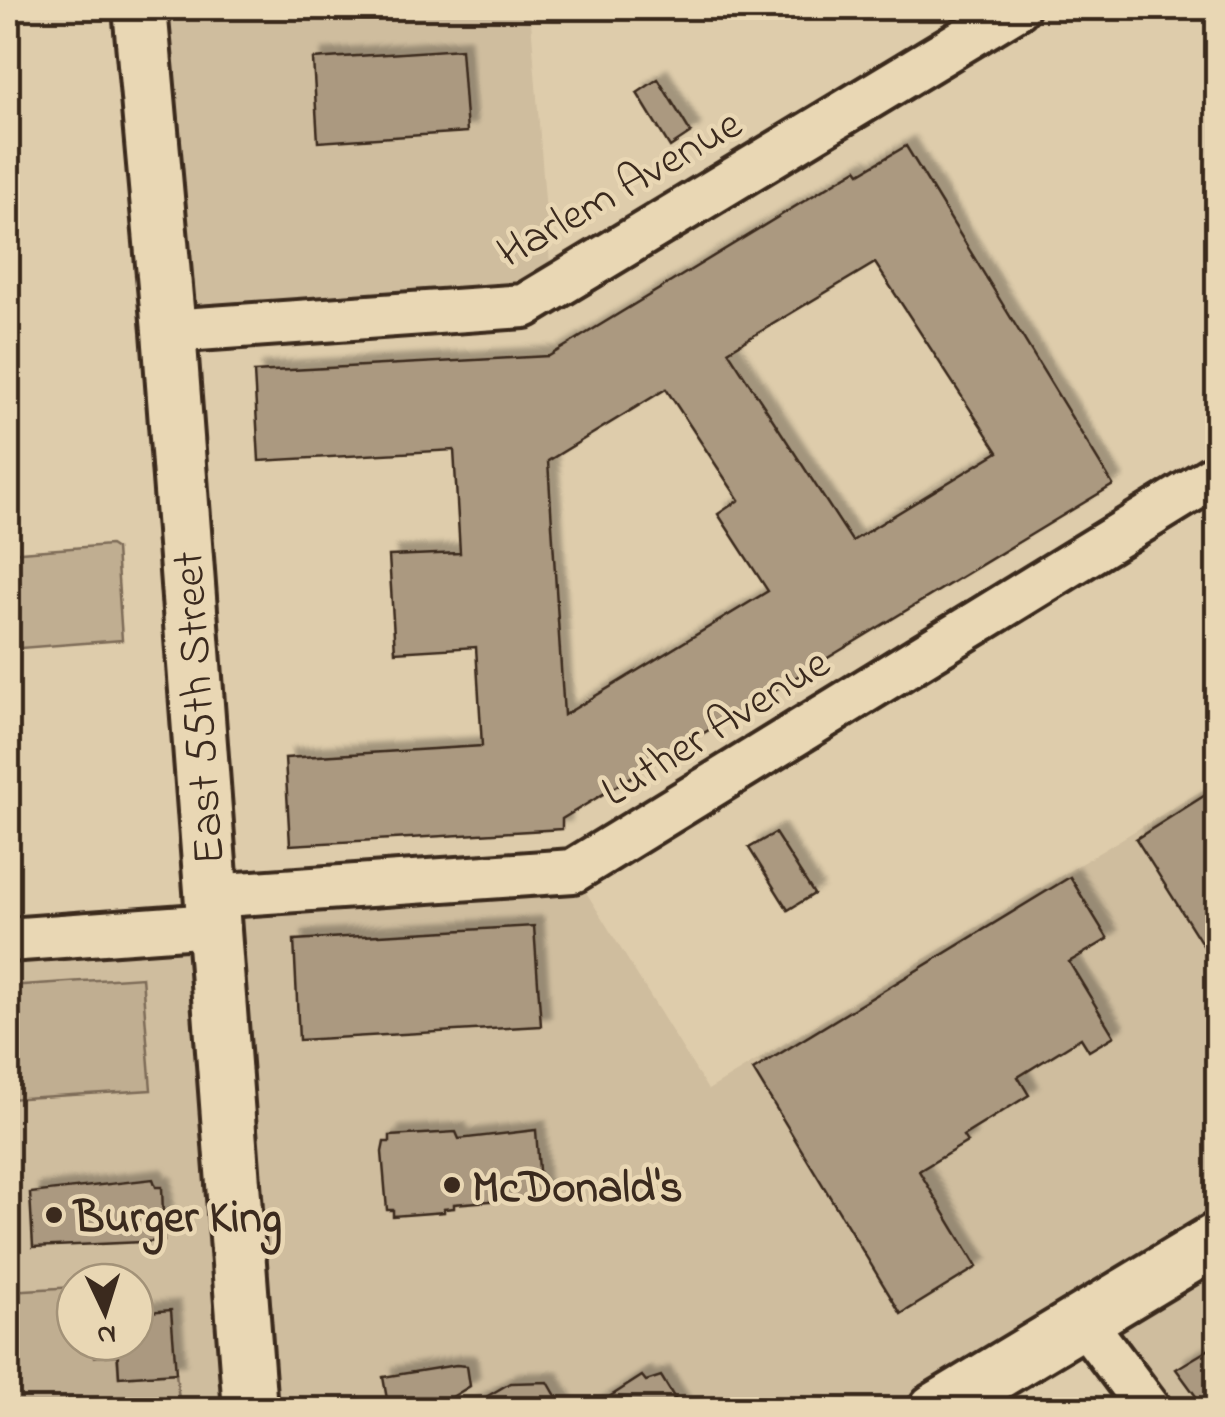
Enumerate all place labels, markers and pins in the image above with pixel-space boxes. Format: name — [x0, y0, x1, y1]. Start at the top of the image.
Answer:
place label: McDonald's — [472, 1157, 683, 1223]
marker: McDonald's — [441, 1174, 463, 1196]
place label: Burger King — [72, 1187, 282, 1255]
marker: Burger King — [43, 1204, 65, 1226]

